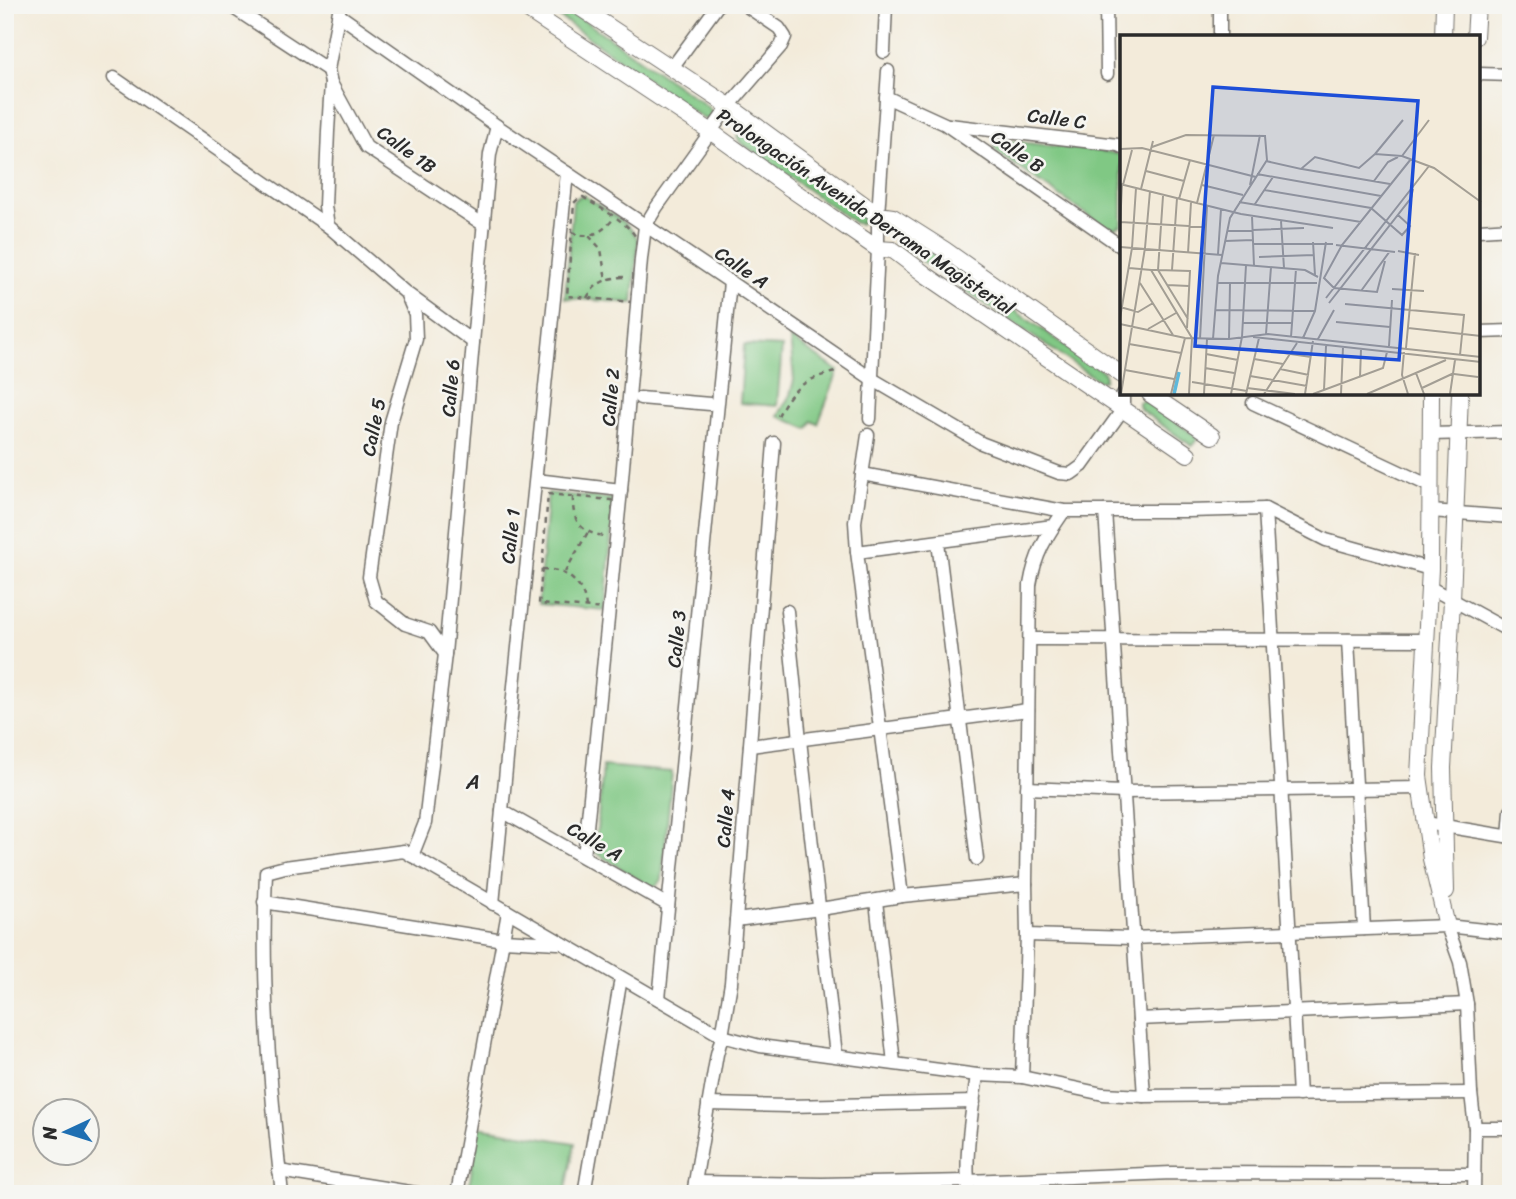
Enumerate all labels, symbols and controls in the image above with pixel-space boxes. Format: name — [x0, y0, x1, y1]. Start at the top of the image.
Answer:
inset map — [1120, 35, 1481, 396]
street label: Prolongación Avenida Derrama Magisterial — [710, 99, 1022, 324]
street label: Calle C — [1026, 99, 1088, 138]
street label: Calle 1B — [370, 116, 444, 182]
street label: Calle B — [984, 121, 1051, 182]
street label: Calle A — [708, 237, 776, 298]
street label: Calle 6 — [432, 358, 469, 418]
street label: Calle 2 — [592, 367, 629, 427]
street label: Calle 5 — [352, 395, 395, 459]
street label: Calle 1 — [491, 507, 530, 565]
street label: Calle 3 — [657, 608, 696, 669]
district label: A — [465, 763, 482, 801]
street label: Calle 4 — [706, 787, 745, 849]
street label: Calle A — [561, 812, 629, 871]
north arrow — [32, 1098, 102, 1168]
text: N — [33, 1125, 67, 1142]

